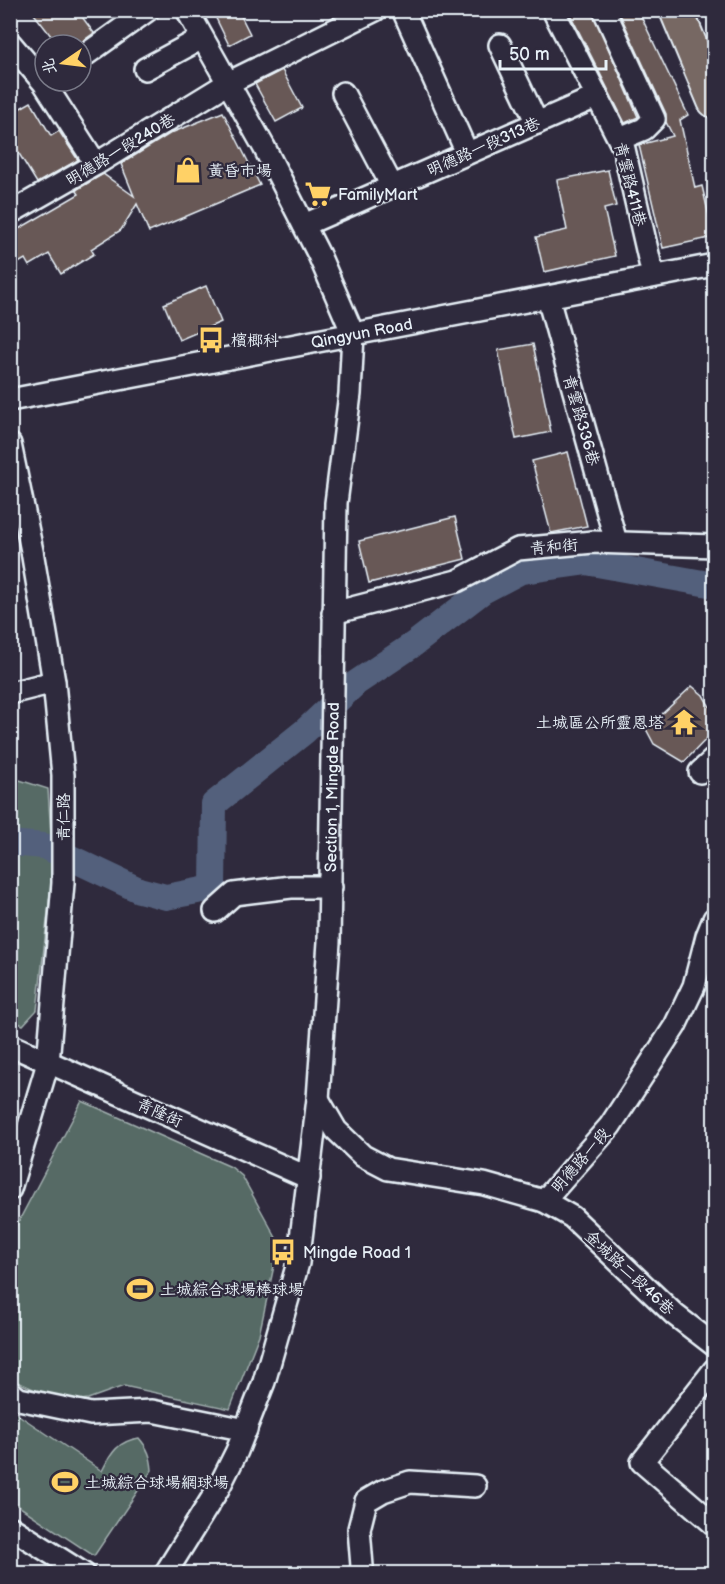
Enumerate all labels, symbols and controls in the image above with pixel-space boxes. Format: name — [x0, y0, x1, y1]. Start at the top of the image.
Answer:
north arrow — [33, 33, 93, 93]
scale bar — [500, 33, 606, 71]
text: 50 m — [509, 44, 550, 65]
text: 北 — [39, 56, 61, 76]
street label: 明德路一段240巷 — [63, 110, 179, 190]
street label: 明德路一段313巷 — [424, 114, 543, 181]
street label: 青雲路411巷 — [610, 140, 649, 228]
shop icon: 黃昏市場 — [173, 155, 203, 185]
place label: 黃昏市場 — [208, 162, 272, 181]
supermarket icon: FamilyMart — [303, 179, 333, 209]
place label: FamilyMart — [338, 186, 418, 205]
street label: Qingyun Road — [310, 315, 414, 353]
bus stop icon: 檳榔科 — [196, 325, 226, 355]
place label: 檳榔科 — [231, 332, 279, 351]
street label: 青雲路336巷 — [559, 373, 603, 468]
street label: 青和街 — [529, 536, 579, 559]
street label: Section 1, Mingde Road — [322, 702, 344, 872]
temple icon: 土城區公所靈恩塔 — [669, 707, 699, 737]
place label: 土城區公所靈恩塔 — [536, 714, 664, 733]
street label: 青仁路 — [55, 793, 74, 841]
street label: 青隆街 — [134, 1095, 185, 1132]
street label: 明德路一段 — [548, 1125, 615, 1197]
street label: 金城路二段46巷 — [580, 1227, 678, 1319]
bus stop icon: Mingde Road 1 — [268, 1237, 298, 1267]
place label: Mingde Road 1 — [303, 1244, 411, 1263]
sports icon: 土城綜合球場棒球場 — [125, 1274, 155, 1304]
place label: 土城綜合球場棒球場 — [160, 1281, 304, 1300]
sports icon: 土城綜合球場網球場 — [50, 1467, 80, 1497]
place label: 土城綜合球場網球場 — [85, 1474, 229, 1493]

